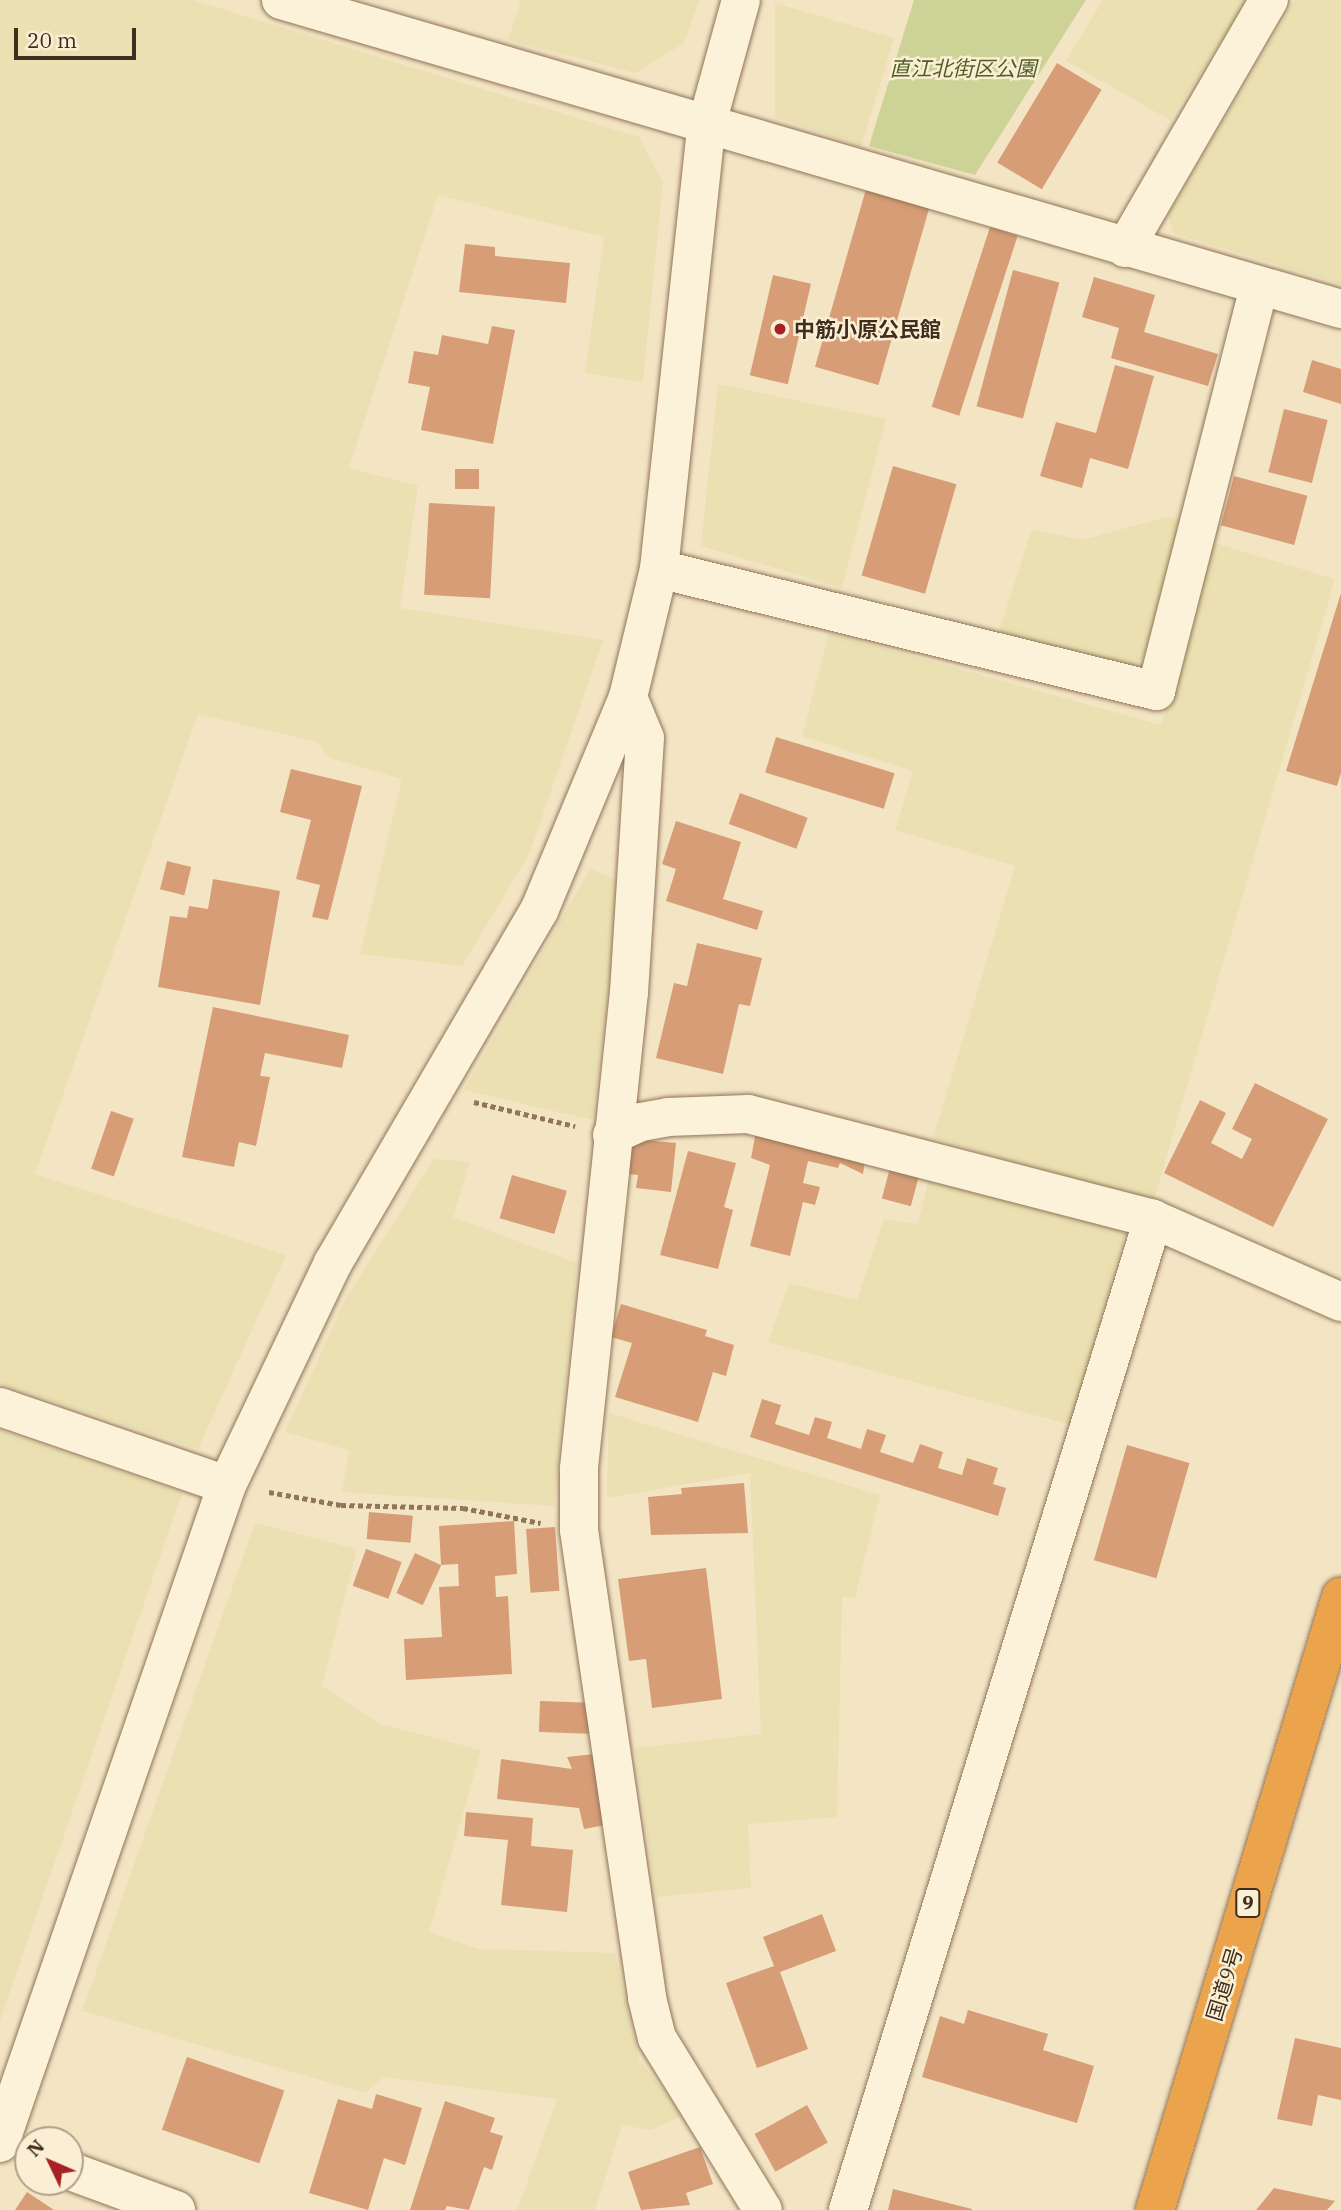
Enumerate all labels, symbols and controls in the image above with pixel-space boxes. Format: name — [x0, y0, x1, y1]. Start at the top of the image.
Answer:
scale bar — [18, 14, 140, 58]
text: 20 m — [27, 26, 77, 54]
park label: 直江北街区公園 — [890, 55, 1036, 81]
place label: 中筋小原公民館 — [794, 316, 941, 342]
marker: 中筋小原公民館 — [772, 321, 788, 337]
road number: 9 — [1234, 1887, 1262, 1918]
street label: 国道9号 — [1201, 1944, 1247, 2024]
north arrow — [14, 2126, 84, 2196]
text: N — [21, 2134, 49, 2162]

